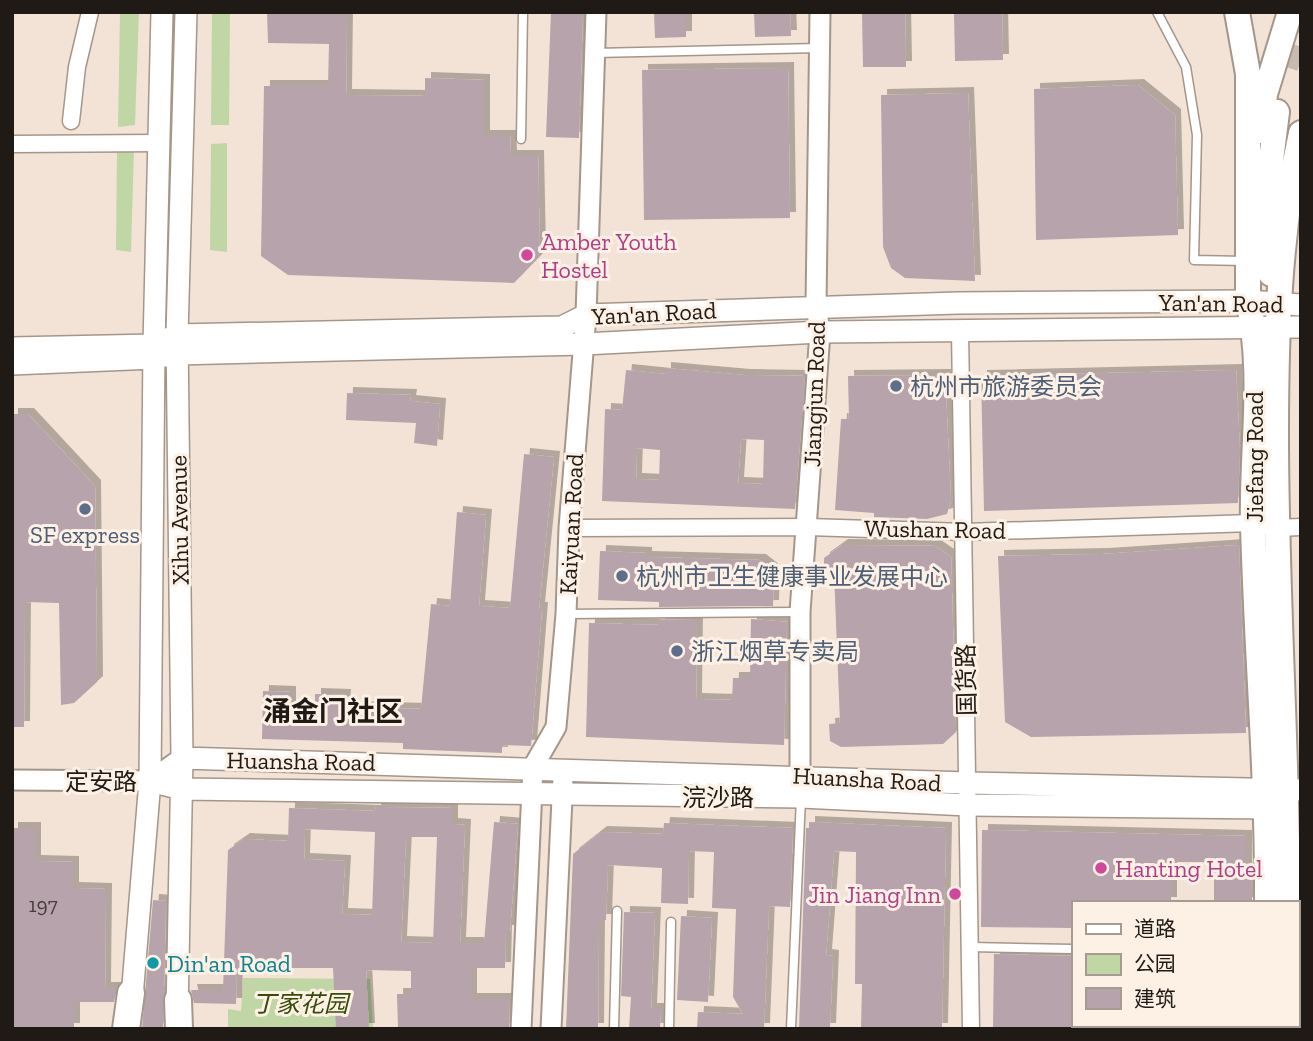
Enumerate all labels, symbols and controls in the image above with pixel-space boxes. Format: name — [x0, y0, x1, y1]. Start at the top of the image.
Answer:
place label: Amber Youth Hostel — [541, 227, 677, 284]
marker: Amber Youth Hostel — [519, 247, 535, 263]
street label: Yan'an Road — [1157, 287, 1284, 319]
street label: Yan'an Road — [590, 295, 717, 331]
street label: Jiangjun Road — [797, 321, 831, 467]
place label: 杭州市旅游委员会 — [910, 372, 1102, 401]
marker: 杭州市旅游委员会 — [888, 378, 904, 394]
street label: Jiefang Road — [1240, 391, 1269, 523]
street label: Kaiyuan Road — [553, 453, 589, 595]
street label: Xihu Avenue — [163, 455, 195, 585]
marker: SF express — [77, 501, 93, 517]
street label: Wushan Road — [864, 513, 1006, 545]
place label: SF express — [30, 520, 140, 549]
place label: 杭州市卫生健康事业发展中心 — [636, 562, 948, 591]
marker: 杭州市卫生健康事业发展中心 — [614, 568, 630, 584]
place label: 浙江烟草专卖局 — [691, 637, 859, 666]
marker: 浙江烟草专卖局 — [669, 643, 685, 659]
street label: 国货路 — [951, 644, 981, 716]
district label: 涌金门社区 — [263, 695, 403, 728]
street label: Huansha Road — [226, 745, 376, 777]
street label: Huansha Road — [792, 761, 942, 797]
street label: 定安路 — [65, 767, 137, 796]
street label: 浣沙路 — [682, 783, 754, 812]
place label: Hanting Hotel — [1115, 854, 1263, 883]
marker: Hanting Hotel — [1093, 860, 1109, 876]
place label: Jin Jiang Inn — [809, 880, 941, 909]
marker: Jin Jiang Inn — [947, 886, 963, 902]
house number: 197 — [28, 892, 58, 917]
legend — [1072, 901, 1299, 1027]
text: 道路 — [1134, 916, 1176, 941]
place label: Din'an Road — [167, 949, 291, 978]
text: 公园 — [1134, 951, 1176, 976]
marker: Din'an Road — [145, 955, 161, 971]
text: 建筑 — [1134, 986, 1176, 1011]
park label: 丁家花园 — [252, 989, 351, 1018]

